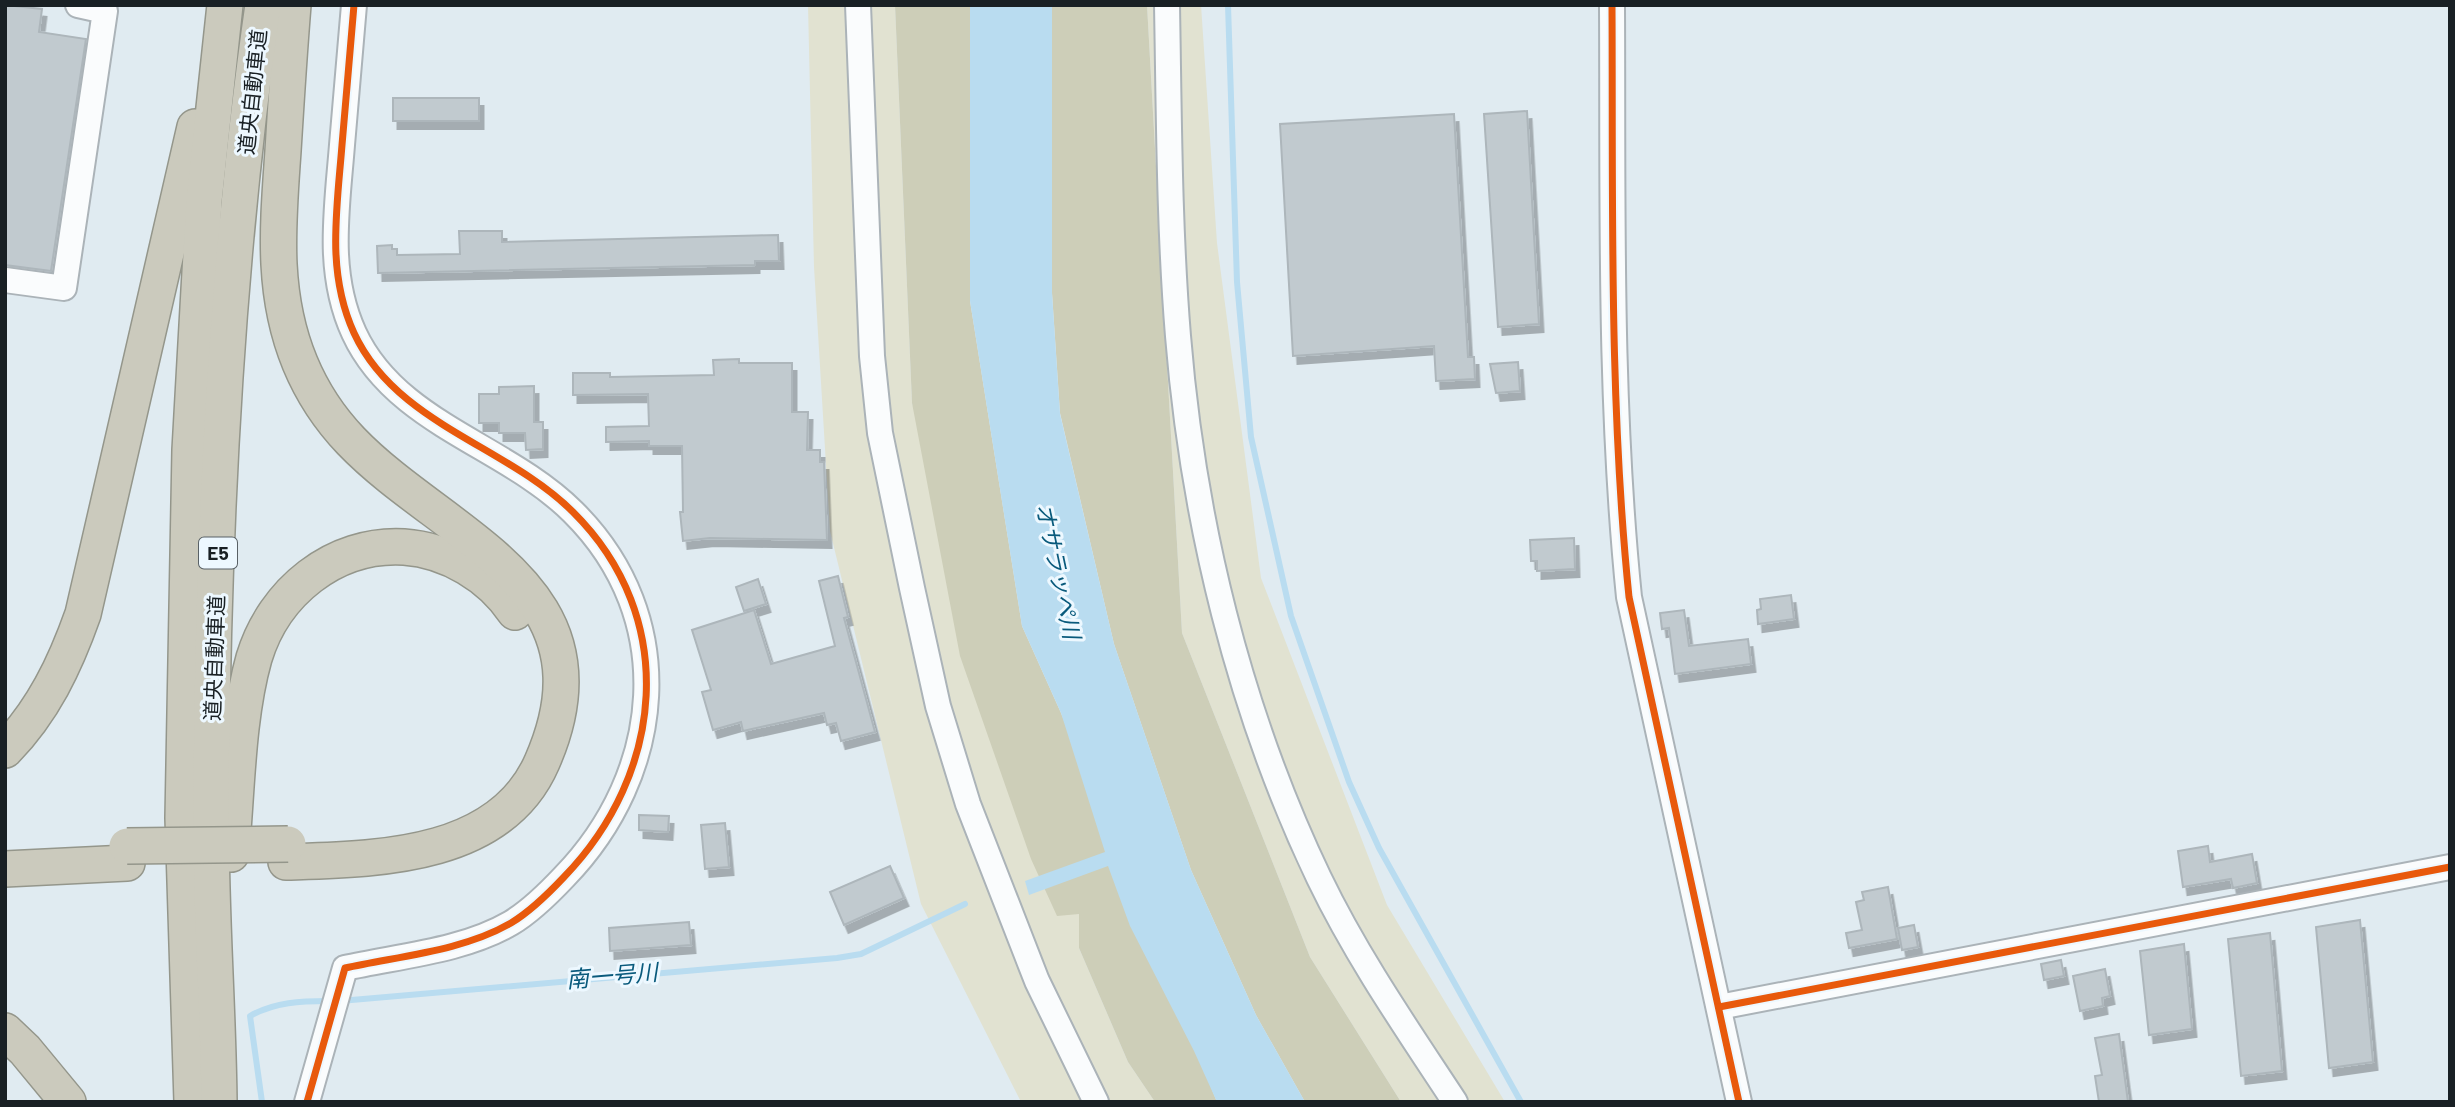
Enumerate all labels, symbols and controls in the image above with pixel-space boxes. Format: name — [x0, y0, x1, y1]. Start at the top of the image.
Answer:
street label: 道央自動車道 — [232, 28, 271, 156]
water label: オサラッペ川 — [1031, 500, 1088, 644]
road number: E5 — [199, 538, 237, 568]
street label: 道央自動車道 — [199, 595, 228, 721]
water label: 南一号川 — [565, 957, 662, 993]

